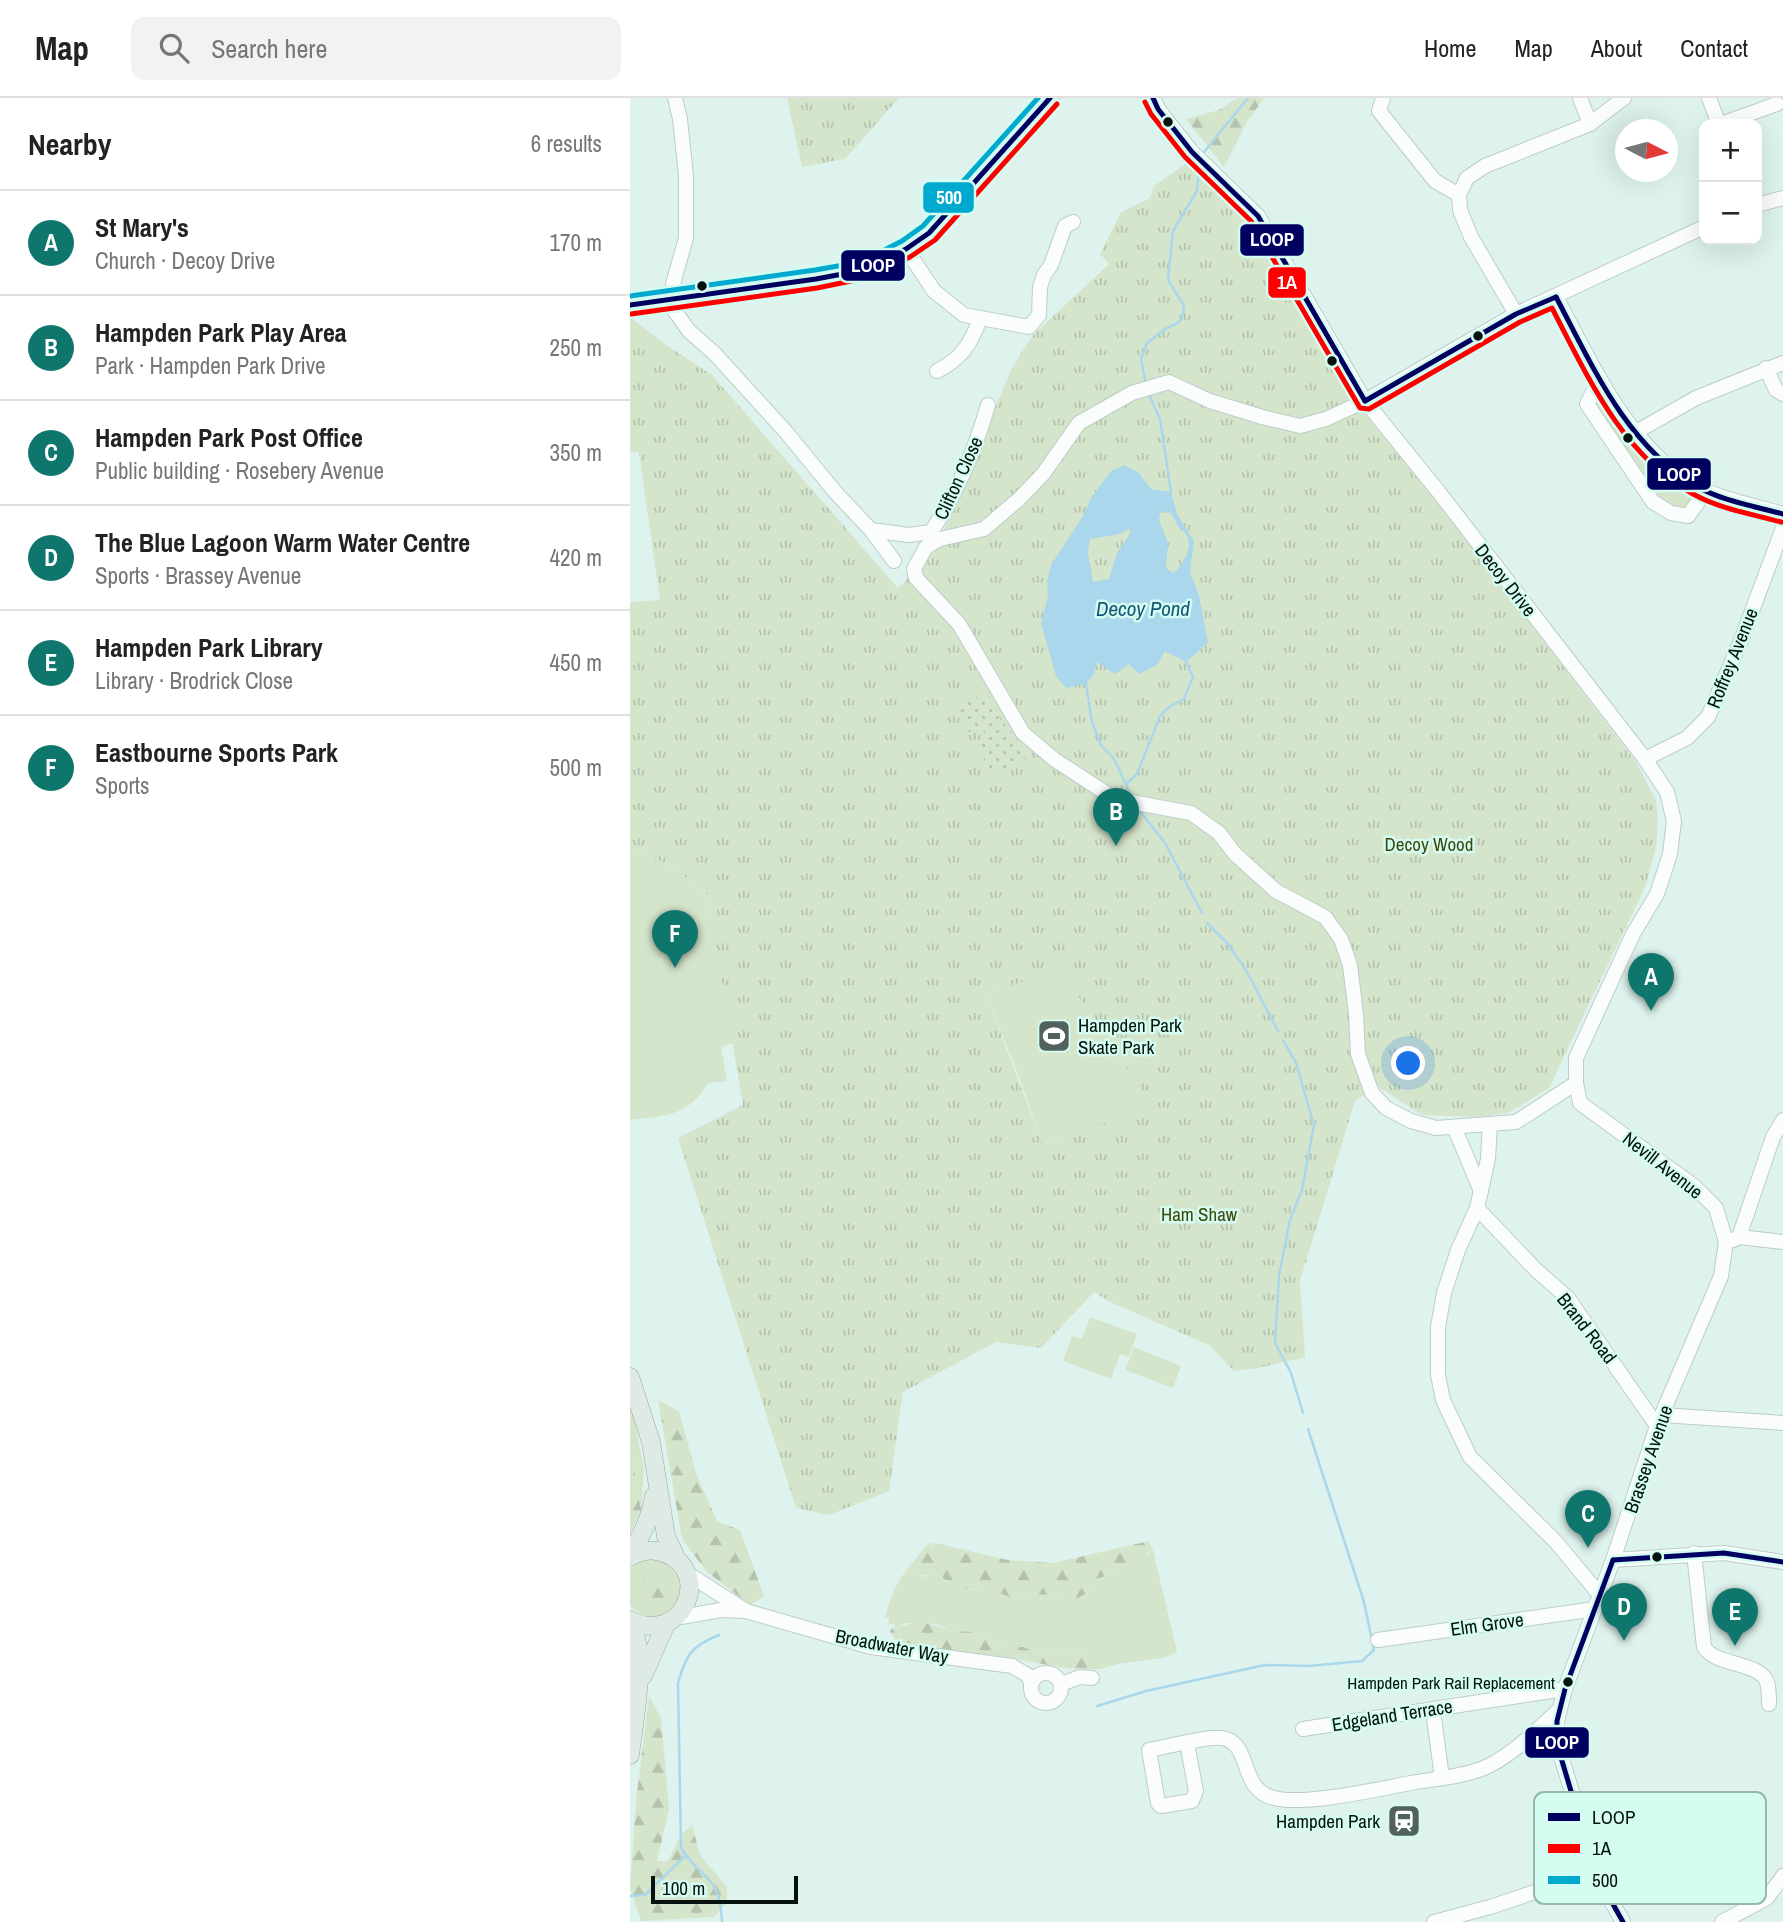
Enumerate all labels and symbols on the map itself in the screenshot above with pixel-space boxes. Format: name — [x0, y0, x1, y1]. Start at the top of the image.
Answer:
unlabelled marker — [1161, 115, 1175, 129]
north arrow — [1615, 119, 1678, 182]
line badge: 500 — [922, 181, 975, 214]
text: 500 — [936, 184, 962, 210]
line badge: LOOP — [1239, 223, 1305, 257]
text: LOOP — [1250, 226, 1294, 252]
line badge: LOOP — [840, 249, 906, 282]
text: LOOP — [851, 252, 895, 278]
line badge: 1A — [1267, 266, 1307, 299]
text: 1A — [1277, 269, 1298, 295]
unlabelled marker — [695, 279, 709, 293]
unlabelled marker — [1471, 329, 1485, 343]
unlabelled marker — [1325, 354, 1339, 368]
unlabelled marker — [1621, 431, 1635, 445]
street label: Clifton Close — [927, 432, 989, 524]
line badge: LOOP — [1646, 457, 1712, 491]
text: LOOP — [1657, 461, 1701, 487]
street label: Decoy Drive — [1469, 538, 1543, 622]
water label: Decoy Pond — [1096, 594, 1190, 623]
street label: Roffrey Avenue — [1700, 604, 1764, 712]
pin: B — [1093, 788, 1139, 846]
park label: Decoy Wood — [1385, 831, 1473, 857]
pin: F — [652, 910, 698, 968]
pin: A — [1628, 953, 1674, 1011]
place label: Hampden Park Skate Park — [1078, 1012, 1182, 1060]
sports icon: Hampden Park Skate Park — [1035, 1017, 1073, 1055]
your location — [1391, 1046, 1425, 1080]
street label: Nevill Avenue — [1618, 1126, 1708, 1204]
park label: Ham Shaw — [1161, 1201, 1238, 1227]
street label: Brand Road — [1551, 1287, 1623, 1369]
street label: Brassey Avenue — [1617, 1402, 1679, 1516]
pin: C — [1565, 1490, 1611, 1548]
unlabelled marker — [1650, 1550, 1664, 1564]
pin: D — [1601, 1583, 1647, 1641]
pin: E — [1712, 1588, 1758, 1646]
street label: Elm Grove — [1449, 1606, 1525, 1642]
street label: Broadwater Way — [833, 1622, 951, 1670]
place label: Hampden Park Rail Replacement — [1347, 1671, 1555, 1694]
marker: Hampden Park Rail Replacement — [1561, 1675, 1575, 1689]
street label: Edgeland Terrace — [1330, 1693, 1454, 1737]
line badge: LOOP — [1524, 1726, 1590, 1759]
text: LOOP — [1535, 1729, 1579, 1755]
legend — [1534, 1792, 1766, 1904]
station icon: Hampden Park — [1385, 1802, 1423, 1840]
text: LOOP — [1592, 1804, 1635, 1830]
place label: Hampden Park — [1276, 1808, 1380, 1834]
text: 1A — [1592, 1835, 1612, 1861]
text: 500 — [1592, 1867, 1618, 1893]
scale bar — [651, 1873, 798, 1905]

